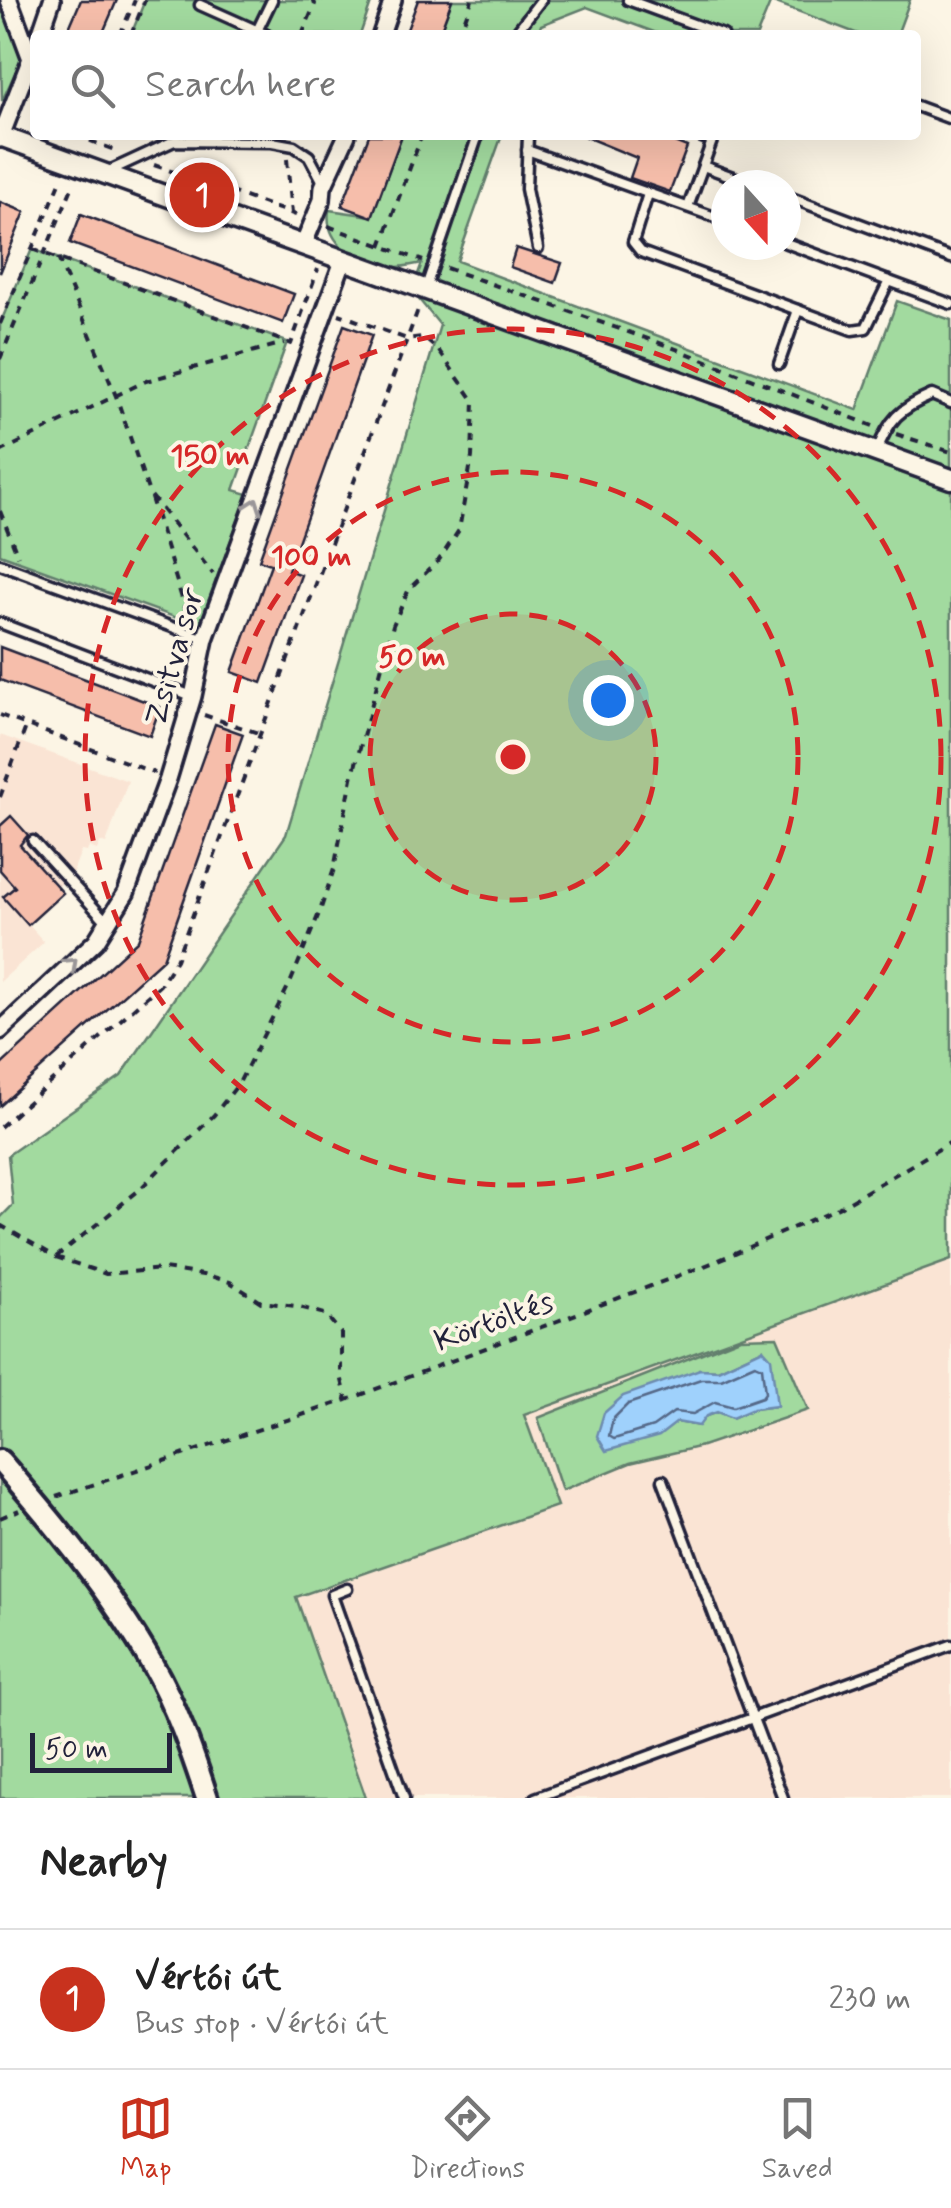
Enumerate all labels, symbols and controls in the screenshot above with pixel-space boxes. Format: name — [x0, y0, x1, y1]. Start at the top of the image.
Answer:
search box — [30, 30, 921, 140]
icon: search — [65, 58, 120, 113]
text: Search here — [145, 61, 336, 110]
pin: 1 — [170, 158, 234, 232]
north arrow — [711, 170, 801, 260]
text: 150 m — [170, 437, 250, 476]
one-way arrow — [242, 497, 263, 514]
text: 100 m — [271, 538, 351, 577]
street label: Zsitva sor — [135, 583, 215, 731]
text: 50 m — [378, 638, 446, 677]
your location — [583, 675, 634, 726]
centre of rings — [495, 739, 531, 775]
one-way arrow — [60, 958, 78, 976]
street label: Körtöltés — [429, 1281, 559, 1363]
scale bar — [30, 1728, 172, 1772]
text: 50 m — [45, 1732, 108, 1769]
text: Nearby — [40, 1836, 168, 1891]
text: Vértói út — [135, 1954, 281, 2003]
text: 1 — [65, 1978, 80, 2020]
text: 230 m — [828, 1978, 911, 2020]
text: Bus stop · Vértói út — [135, 2003, 389, 2045]
tab: Map — [118, 2091, 173, 2188]
tab: Directions — [410, 2091, 525, 2188]
tab: Saved — [762, 2091, 833, 2188]

